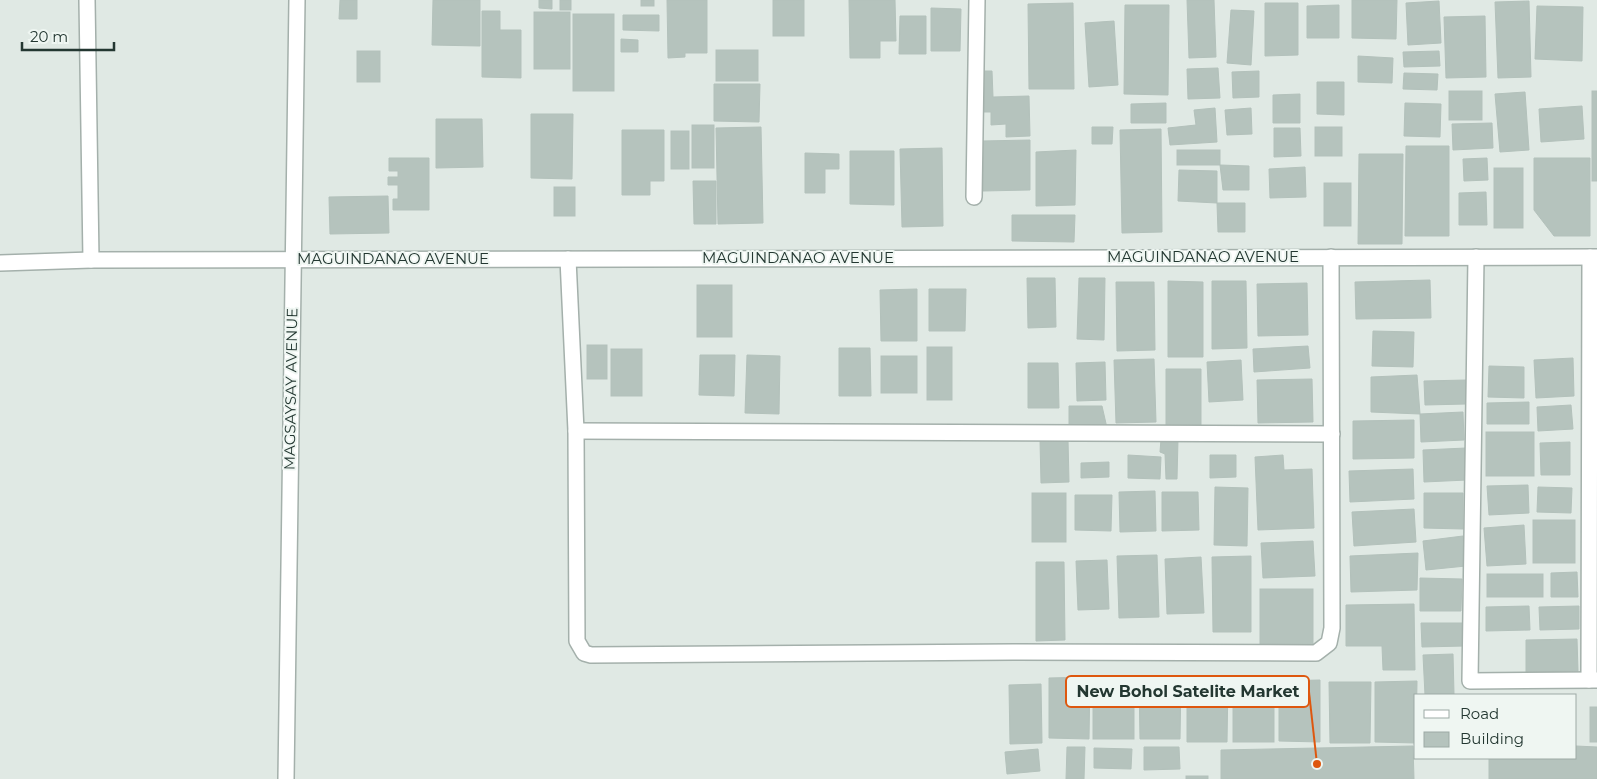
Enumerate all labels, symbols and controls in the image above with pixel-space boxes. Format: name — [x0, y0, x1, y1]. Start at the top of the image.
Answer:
scale bar — [22, 20, 115, 52]
text: 20 m — [30, 27, 68, 46]
street label: MAGUINDANAO AVENUE — [1107, 247, 1299, 266]
street label: MAGUINDANAO AVENUE — [702, 248, 894, 267]
street label: MAGUINDANAO AVENUE — [297, 249, 489, 268]
street label: MAGSAYSAY AVENUE — [280, 308, 301, 470]
callout: New Bohol Satelite Market — [1066, 676, 1309, 707]
text: New Bohol Satelite Market — [1076, 682, 1300, 701]
legend — [1414, 694, 1577, 759]
text: Road — [1460, 704, 1499, 723]
text: Building — [1460, 729, 1524, 748]

